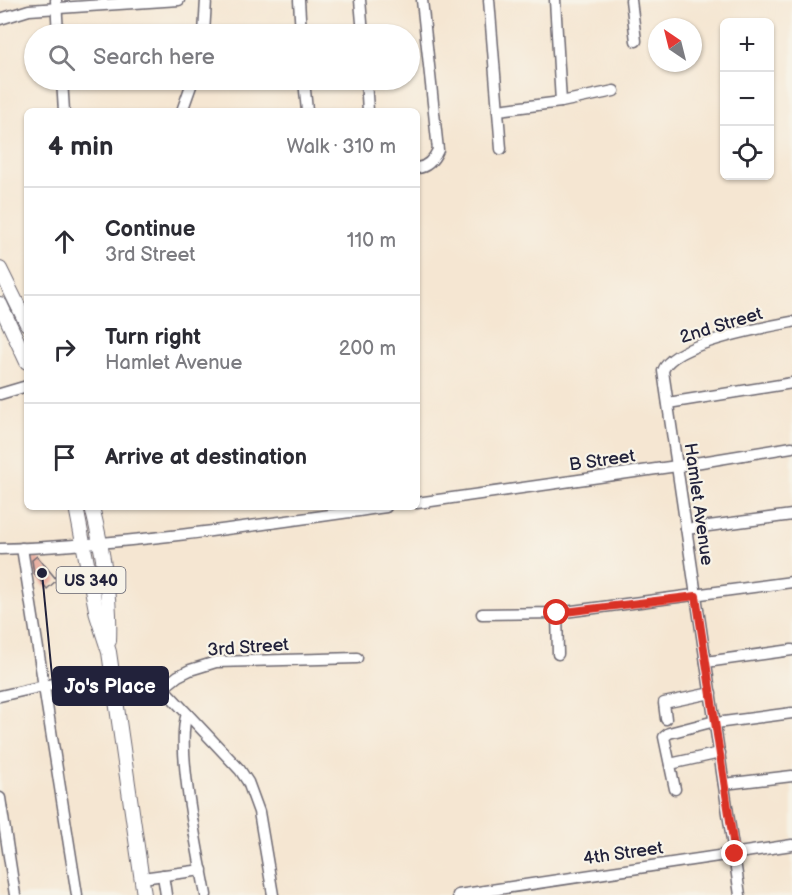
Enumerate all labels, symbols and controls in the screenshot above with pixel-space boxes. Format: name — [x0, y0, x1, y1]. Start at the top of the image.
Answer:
north arrow — [648, 18, 702, 72]
map controls — [720, 18, 774, 180]
button: + — [720, 18, 774, 72]
search box — [24, 24, 420, 90]
icon: search — [45, 41, 78, 74]
text: Search here — [93, 44, 215, 71]
button: − — [720, 72, 774, 126]
button: locate — [720, 126, 774, 180]
text: 4 min — [48, 132, 113, 163]
text: Walk · 310 m — [287, 135, 396, 159]
text: Continue — [105, 216, 195, 243]
icon: ahead — [48, 225, 81, 258]
text: 110 m — [347, 229, 396, 253]
text: 3rd Street — [105, 243, 196, 267]
street label: 2nd Street — [677, 303, 765, 348]
text: Turn right — [105, 324, 201, 351]
icon: right — [48, 333, 81, 366]
text: 200 m — [339, 337, 396, 361]
text: Hamlet Avenue — [105, 351, 242, 375]
icon: arrive — [48, 441, 81, 474]
street label: Hamlet Avenue — [680, 441, 718, 567]
text: Arrive at destination — [105, 444, 307, 471]
street label: B Street — [568, 445, 637, 476]
road number: US 340 — [56, 567, 125, 593]
route start — [543, 599, 569, 625]
street label: 3rd Street — [207, 634, 290, 661]
callout: Jo's Place — [53, 667, 168, 705]
text: Jo's Place — [64, 675, 156, 699]
street label: 4th Street — [582, 837, 665, 869]
route end — [721, 840, 747, 866]

